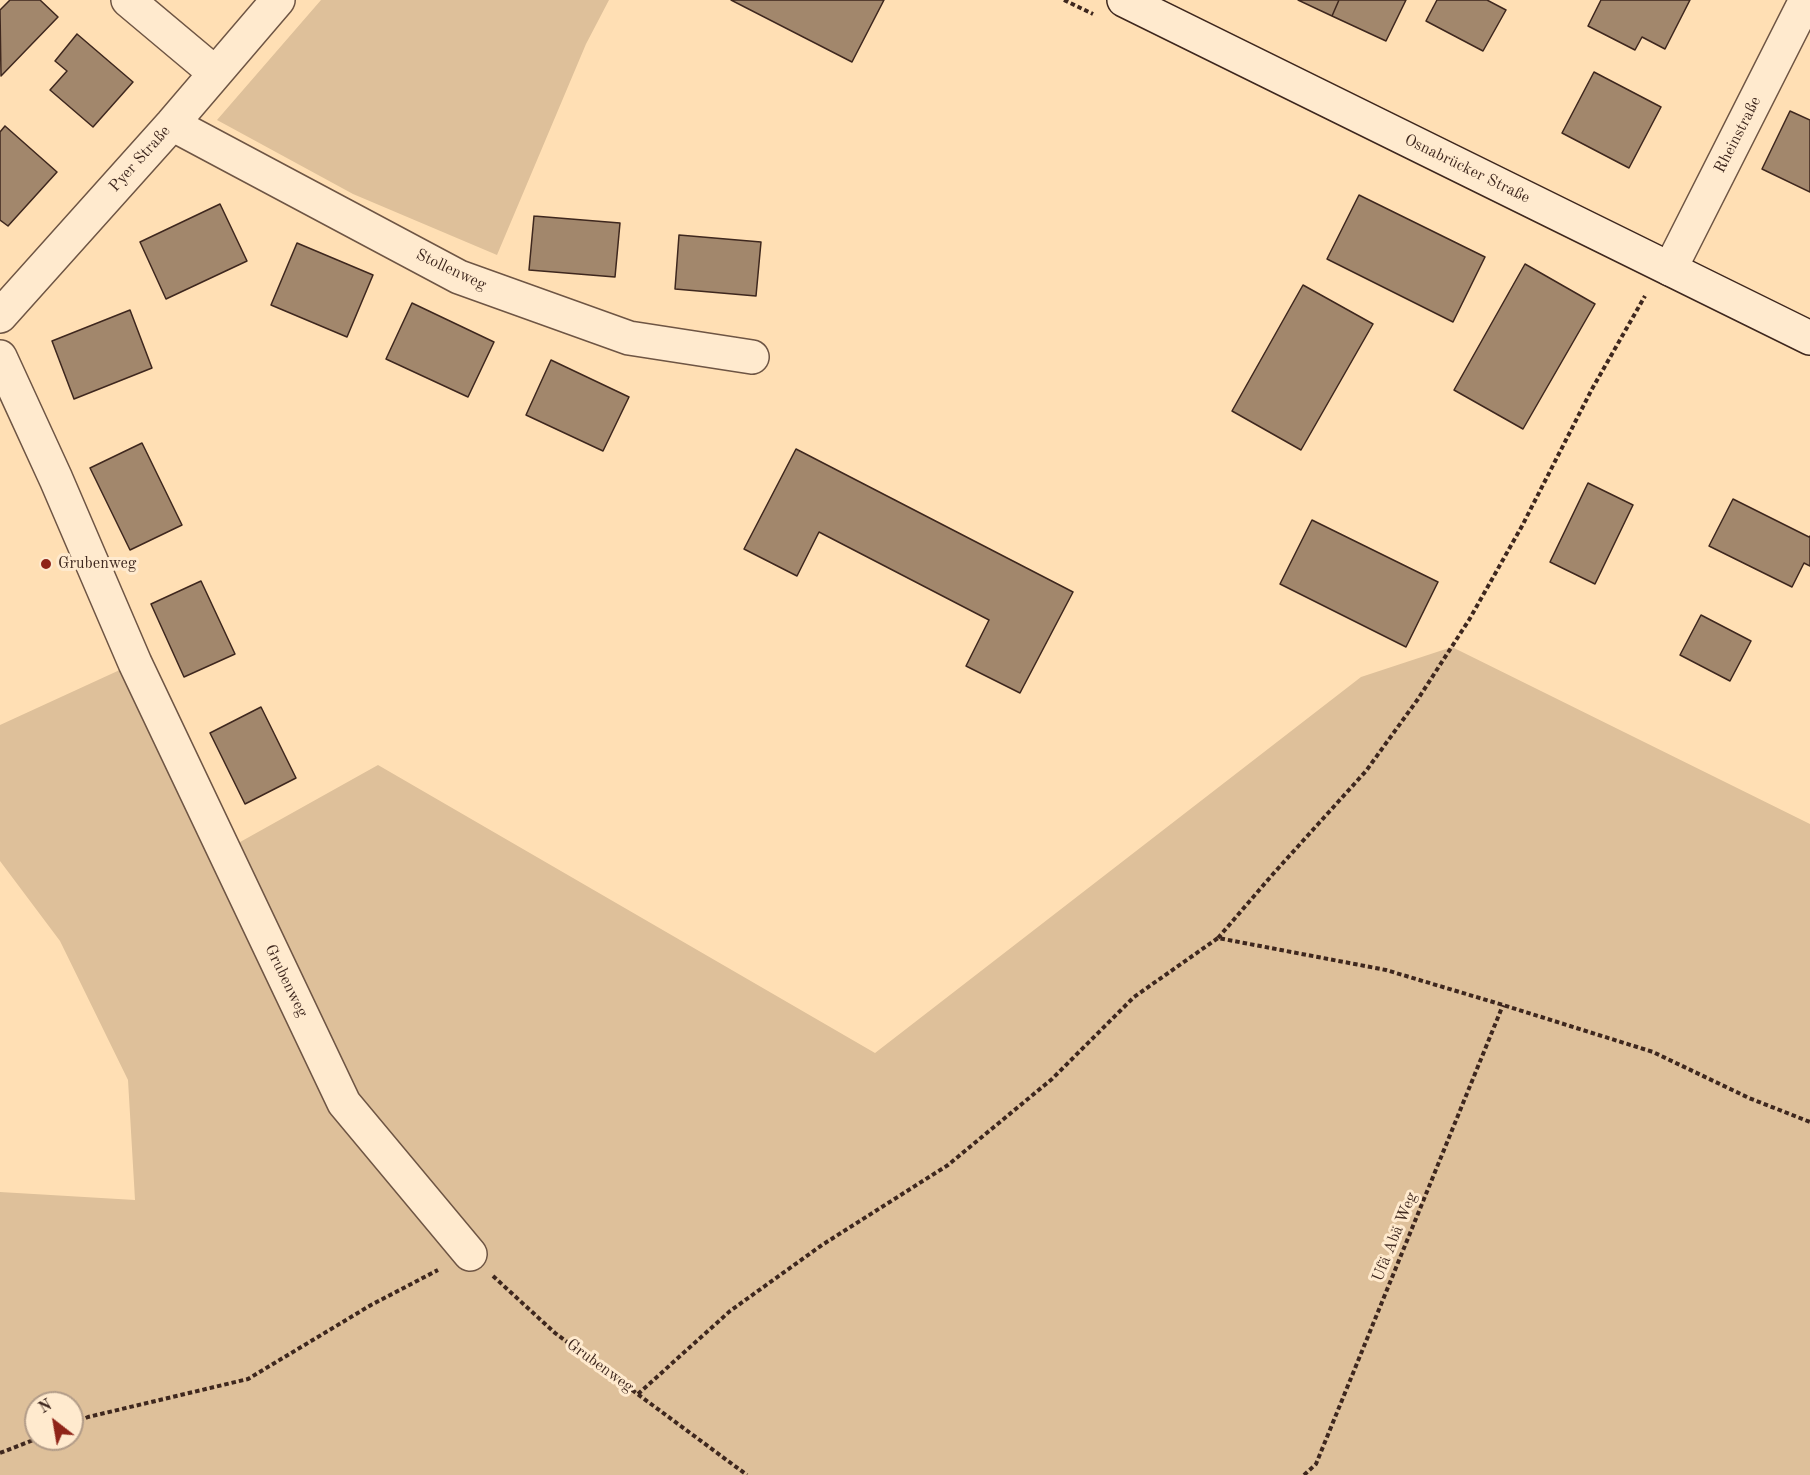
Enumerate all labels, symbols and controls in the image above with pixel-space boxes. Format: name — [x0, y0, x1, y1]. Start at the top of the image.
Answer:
street label: Rheinstraße — [1711, 94, 1765, 176]
street label: Pyer Straße — [105, 122, 175, 196]
street label: Osnabrücker Straße — [1401, 130, 1533, 208]
street label: Stollenweg — [413, 245, 489, 295]
place label: Grubenweg — [58, 554, 136, 574]
marker: Grubenweg — [39, 557, 53, 571]
street label: Grubenweg — [260, 942, 312, 1020]
street label: Ufä Abä Weg — [1368, 1190, 1422, 1284]
street label: Grubenweg — [563, 1335, 637, 1397]
north arrow — [24, 1391, 84, 1451]
text: N — [36, 1397, 55, 1417]

